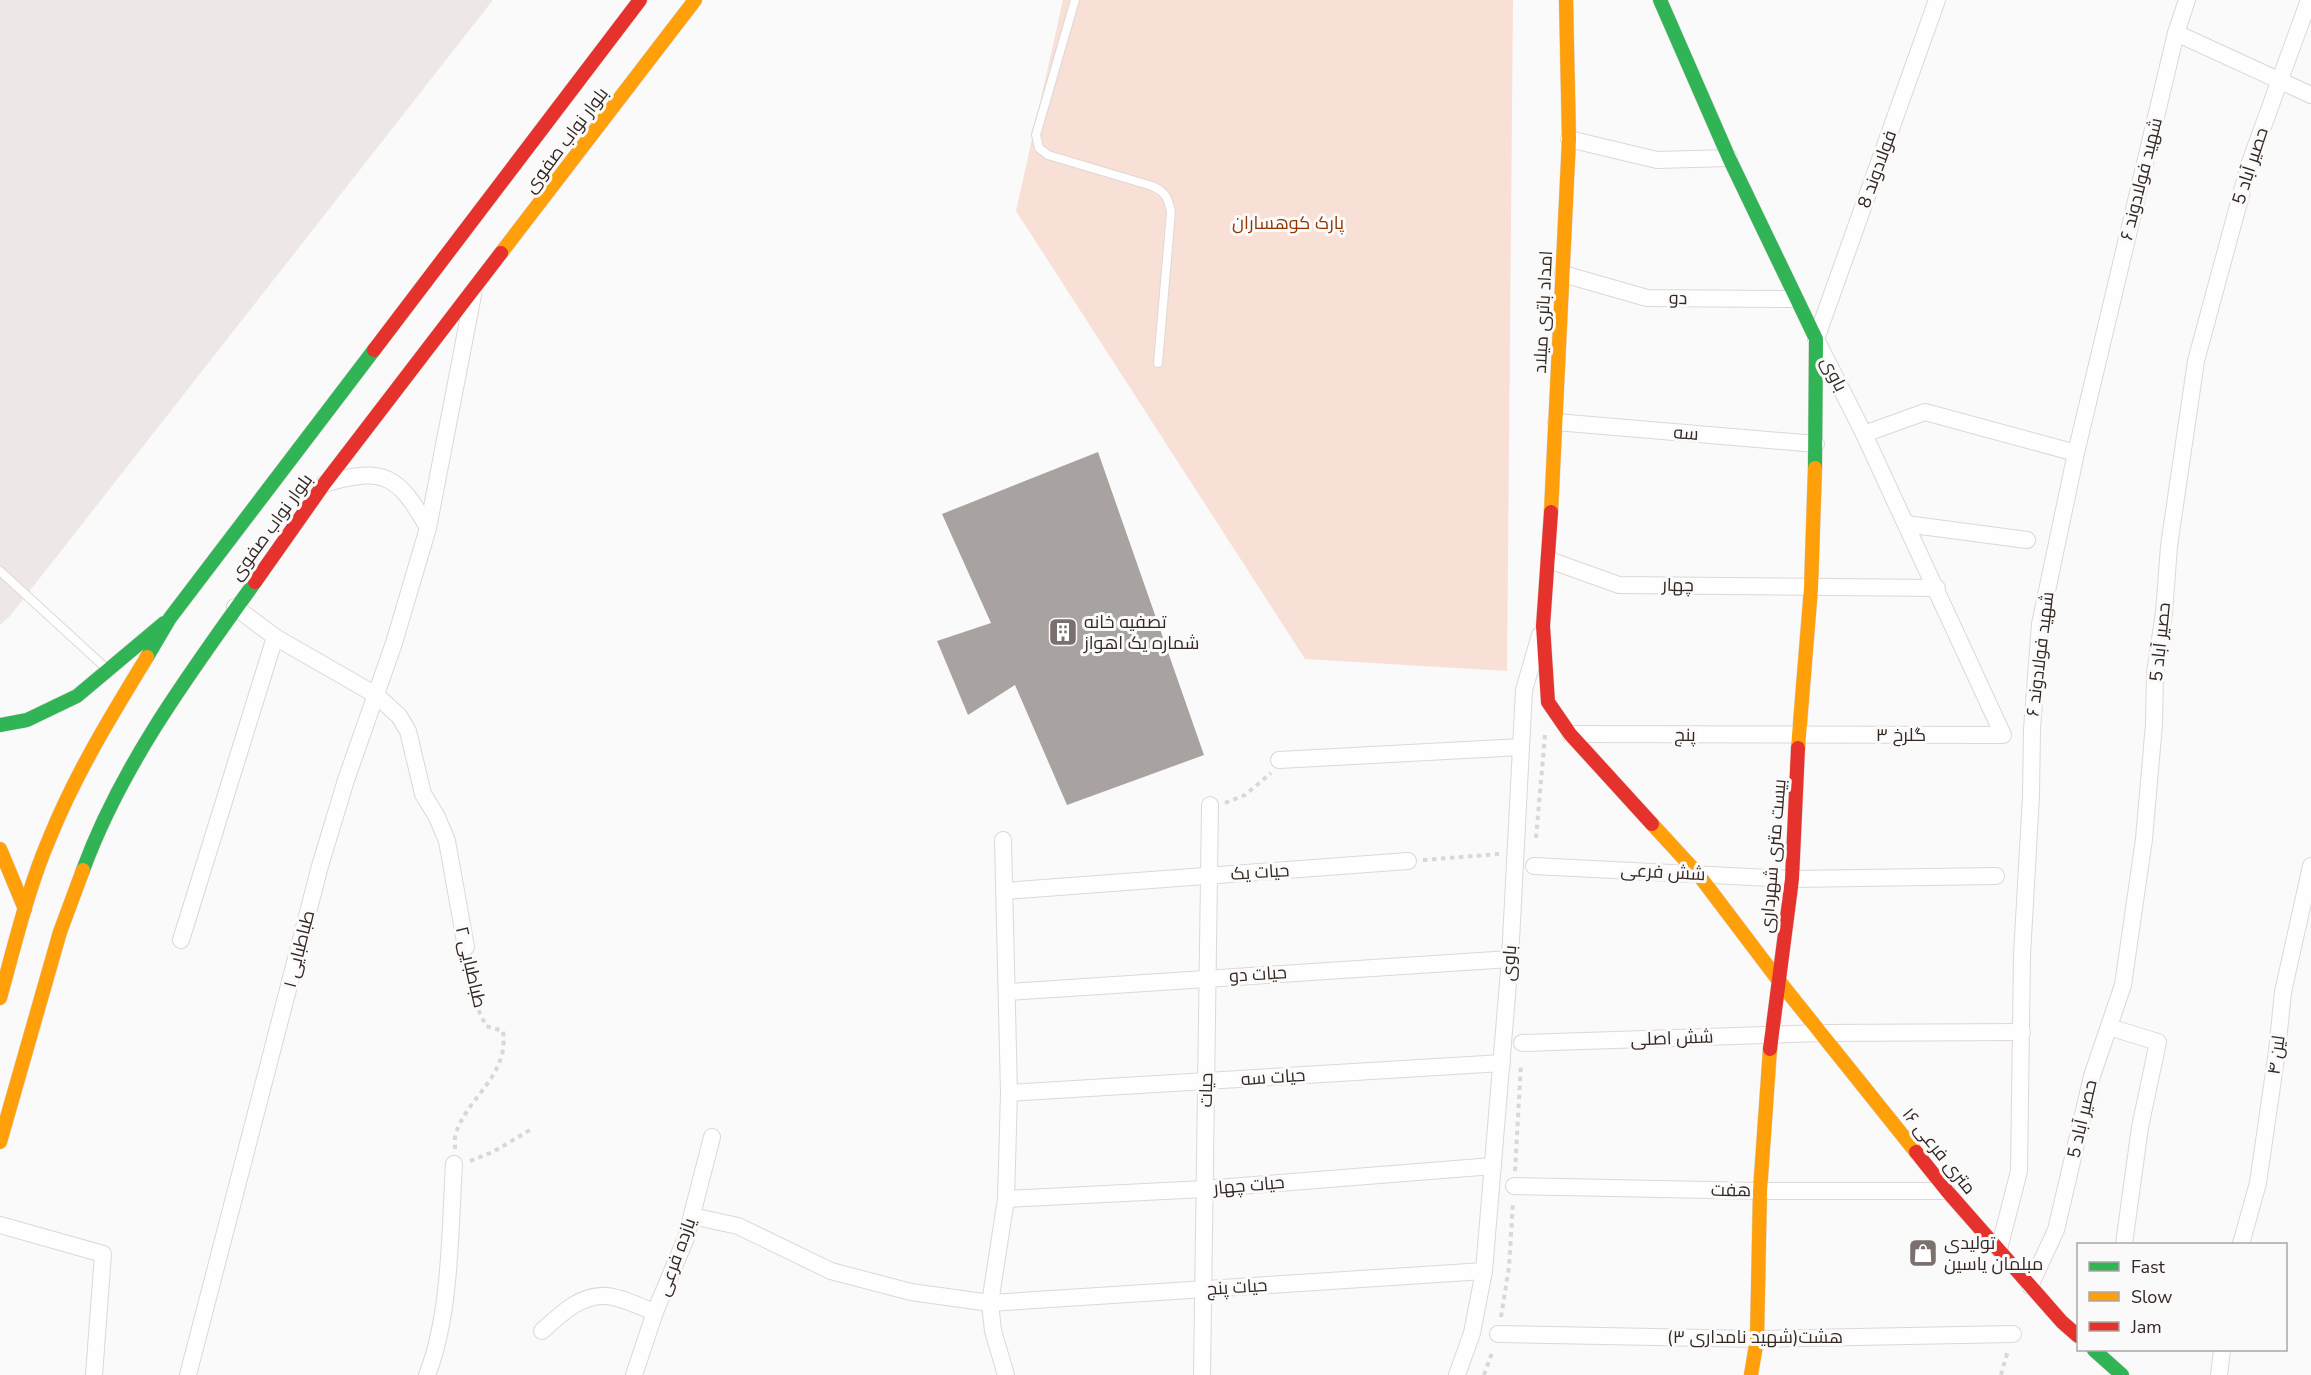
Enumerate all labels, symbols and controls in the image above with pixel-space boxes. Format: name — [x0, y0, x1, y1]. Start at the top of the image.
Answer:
street label: بلوار نواب صفوی — [518, 82, 614, 198]
street label: شهید فولادوند ۶ — [2114, 115, 2168, 243]
street label: حصیر آباد 5 — [2226, 124, 2274, 208]
street label: فولادوند 8 — [1852, 127, 1902, 211]
park label: پارک کوهساران — [1232, 211, 1344, 235]
street label: امداد باتری میلاد — [1528, 250, 1558, 374]
street label: دو — [1669, 286, 1687, 310]
street label: باوی — [1815, 352, 1853, 396]
street label: سه — [1672, 420, 1700, 446]
street label: بلوار نواب صفوی — [224, 469, 318, 585]
street label: چهار — [1661, 573, 1694, 597]
street label: شهید فولادوند ۶ — [2020, 590, 2060, 718]
street label: حصیر آباد 5 — [2144, 601, 2176, 683]
place label: تصفیه خانه شماره یک اهواز — [1083, 610, 1200, 655]
building icon: تصفیه خانه شماره یک اهواز — [1047, 616, 1079, 648]
street label: پنج — [1674, 723, 1696, 747]
street label: گلرخ ۳ — [1876, 723, 1926, 747]
street label: بیست متری شهرداری — [1754, 778, 1792, 934]
street label: حیات یک — [1230, 858, 1290, 886]
street label: شش فرعی — [1620, 858, 1706, 886]
street label: طباطبایی ۱ — [278, 908, 320, 990]
street label: طباطبایی ۲ — [450, 924, 492, 1010]
street label: باوی — [1496, 944, 1522, 982]
street label: حیات دو — [1228, 960, 1288, 988]
street label: شش اصلی — [1630, 1025, 1714, 1051]
street label: لین ۴ — [2261, 1034, 2291, 1076]
street label: حیات سه — [1240, 1063, 1306, 1091]
street label: حیات — [1194, 1072, 1218, 1108]
street label: حصیر آباد 5 — [2061, 1077, 2103, 1161]
street label: ۱۶ متری فرعی — [1897, 1103, 1981, 1199]
street label: حیات چهار — [1211, 1170, 1286, 1200]
street label: هفت — [1711, 1178, 1751, 1202]
street label: یازده فرعی — [651, 1214, 701, 1299]
place label: تولیدی مبلمان یاسین — [1944, 1231, 2043, 1276]
shop icon: تولیدی مبلمان یاسین — [1907, 1237, 1939, 1269]
legend — [2077, 1243, 2287, 1351]
text: Fast — [2131, 1255, 2166, 1279]
street label: حیات پنج — [1206, 1273, 1268, 1301]
text: Slow — [2131, 1285, 2172, 1309]
text: Jam — [2130, 1315, 2162, 1339]
street label: هشت(شهید نامداری ۳) — [1667, 1325, 1843, 1349]

